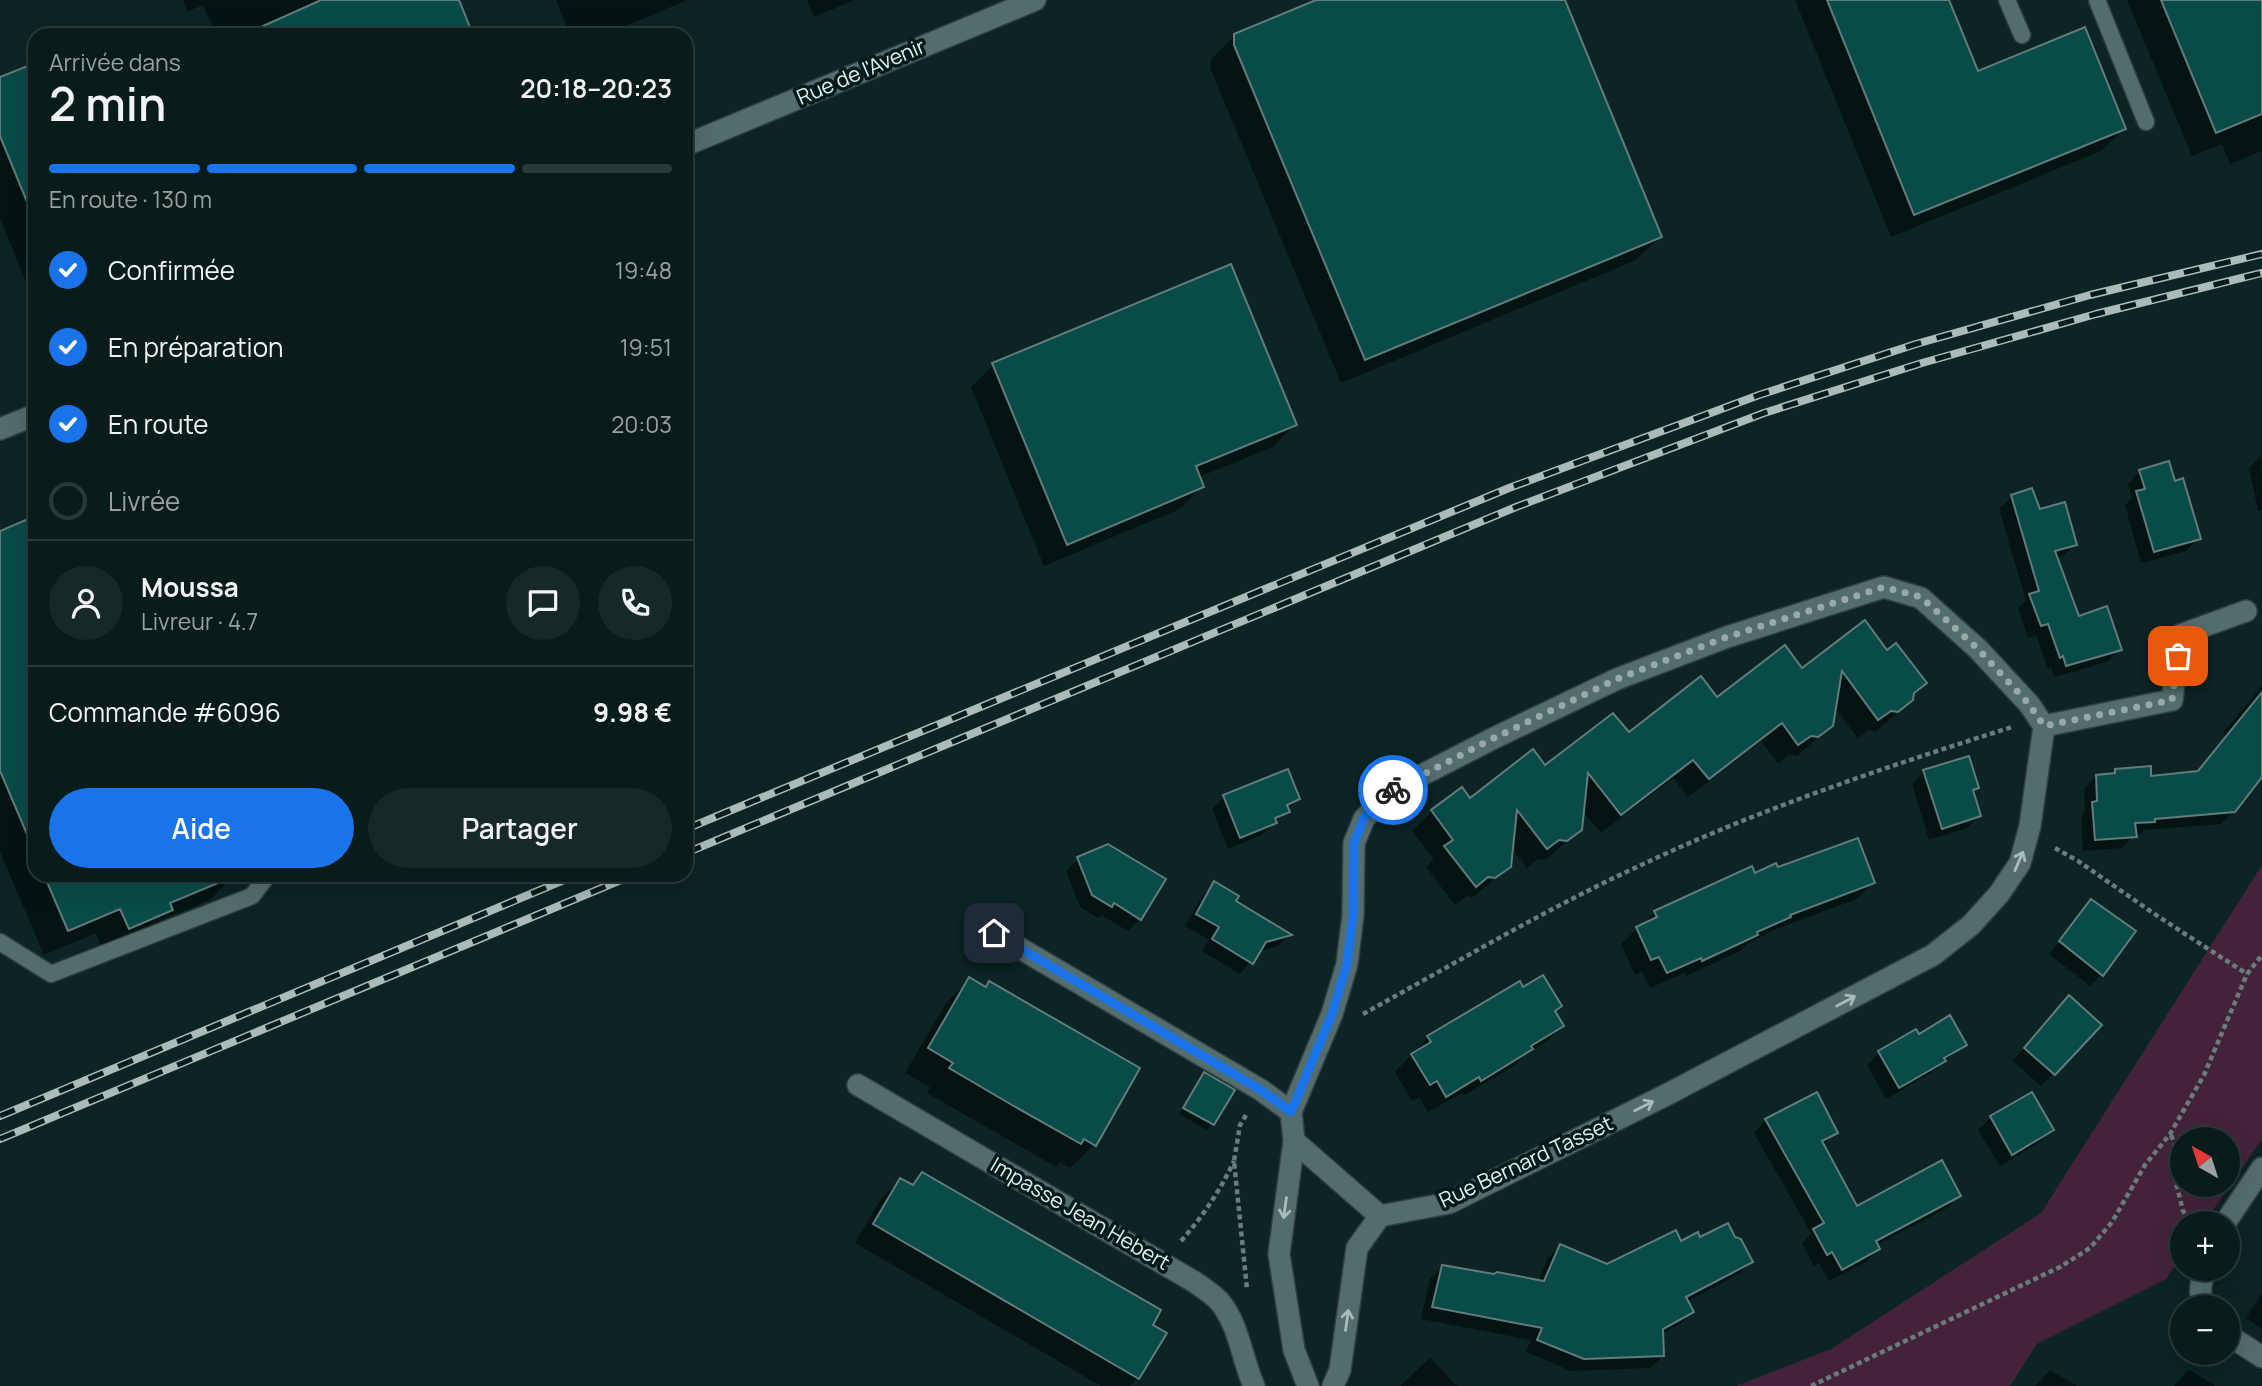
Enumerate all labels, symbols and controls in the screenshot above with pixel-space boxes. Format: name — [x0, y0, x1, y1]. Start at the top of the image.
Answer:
street label: Rue de l'Avenir — [792, 31, 930, 111]
text: Arrivée dans — [49, 46, 181, 78]
text: 20:18–20:23 — [520, 70, 672, 106]
text: 2 min — [49, 72, 166, 135]
text: En route · 130 m — [49, 183, 212, 215]
icon: check — [49, 251, 87, 289]
text: Confirmée — [108, 252, 235, 288]
text: 19:48 — [615, 254, 672, 286]
icon: check — [49, 328, 87, 366]
text: En préparation — [108, 329, 283, 365]
text: 19:51 — [620, 331, 672, 363]
icon: check — [49, 405, 87, 443]
text: En route — [108, 406, 209, 442]
text: 20:03 — [611, 408, 672, 440]
text: Livrée — [108, 483, 180, 519]
button: person — [49, 566, 123, 640]
button: chat — [506, 566, 580, 640]
button: phone — [598, 566, 672, 640]
text: Moussa — [141, 569, 239, 605]
text: Livreur · 4.7 — [141, 605, 258, 637]
pin — [2148, 626, 2208, 686]
icon: bag — [2159, 637, 2197, 675]
text: Commande #6096 — [49, 694, 281, 730]
text: 9.98 € — [593, 694, 672, 730]
courier — [1358, 755, 1428, 825]
icon: bike — [1374, 771, 1412, 809]
button: Aide — [49, 788, 354, 868]
button: Partager — [368, 788, 672, 868]
one-way arrow — [2013, 851, 2026, 872]
pin — [964, 903, 1024, 963]
icon: home — [975, 914, 1013, 952]
one-way arrow — [1835, 993, 1856, 1007]
one-way arrow — [1633, 1098, 1654, 1112]
street label: Rue Bernard Tasset — [1434, 1109, 1617, 1214]
north arrow — [2170, 1127, 2240, 1197]
map controls — [2170, 1127, 2240, 1365]
street label: Impasse Jean Hebert — [986, 1150, 1175, 1276]
one-way arrow — [1278, 1197, 1291, 1219]
button: + — [2170, 1211, 2240, 1281]
button: − — [2170, 1295, 2240, 1365]
one-way arrow — [1341, 1309, 1354, 1332]

